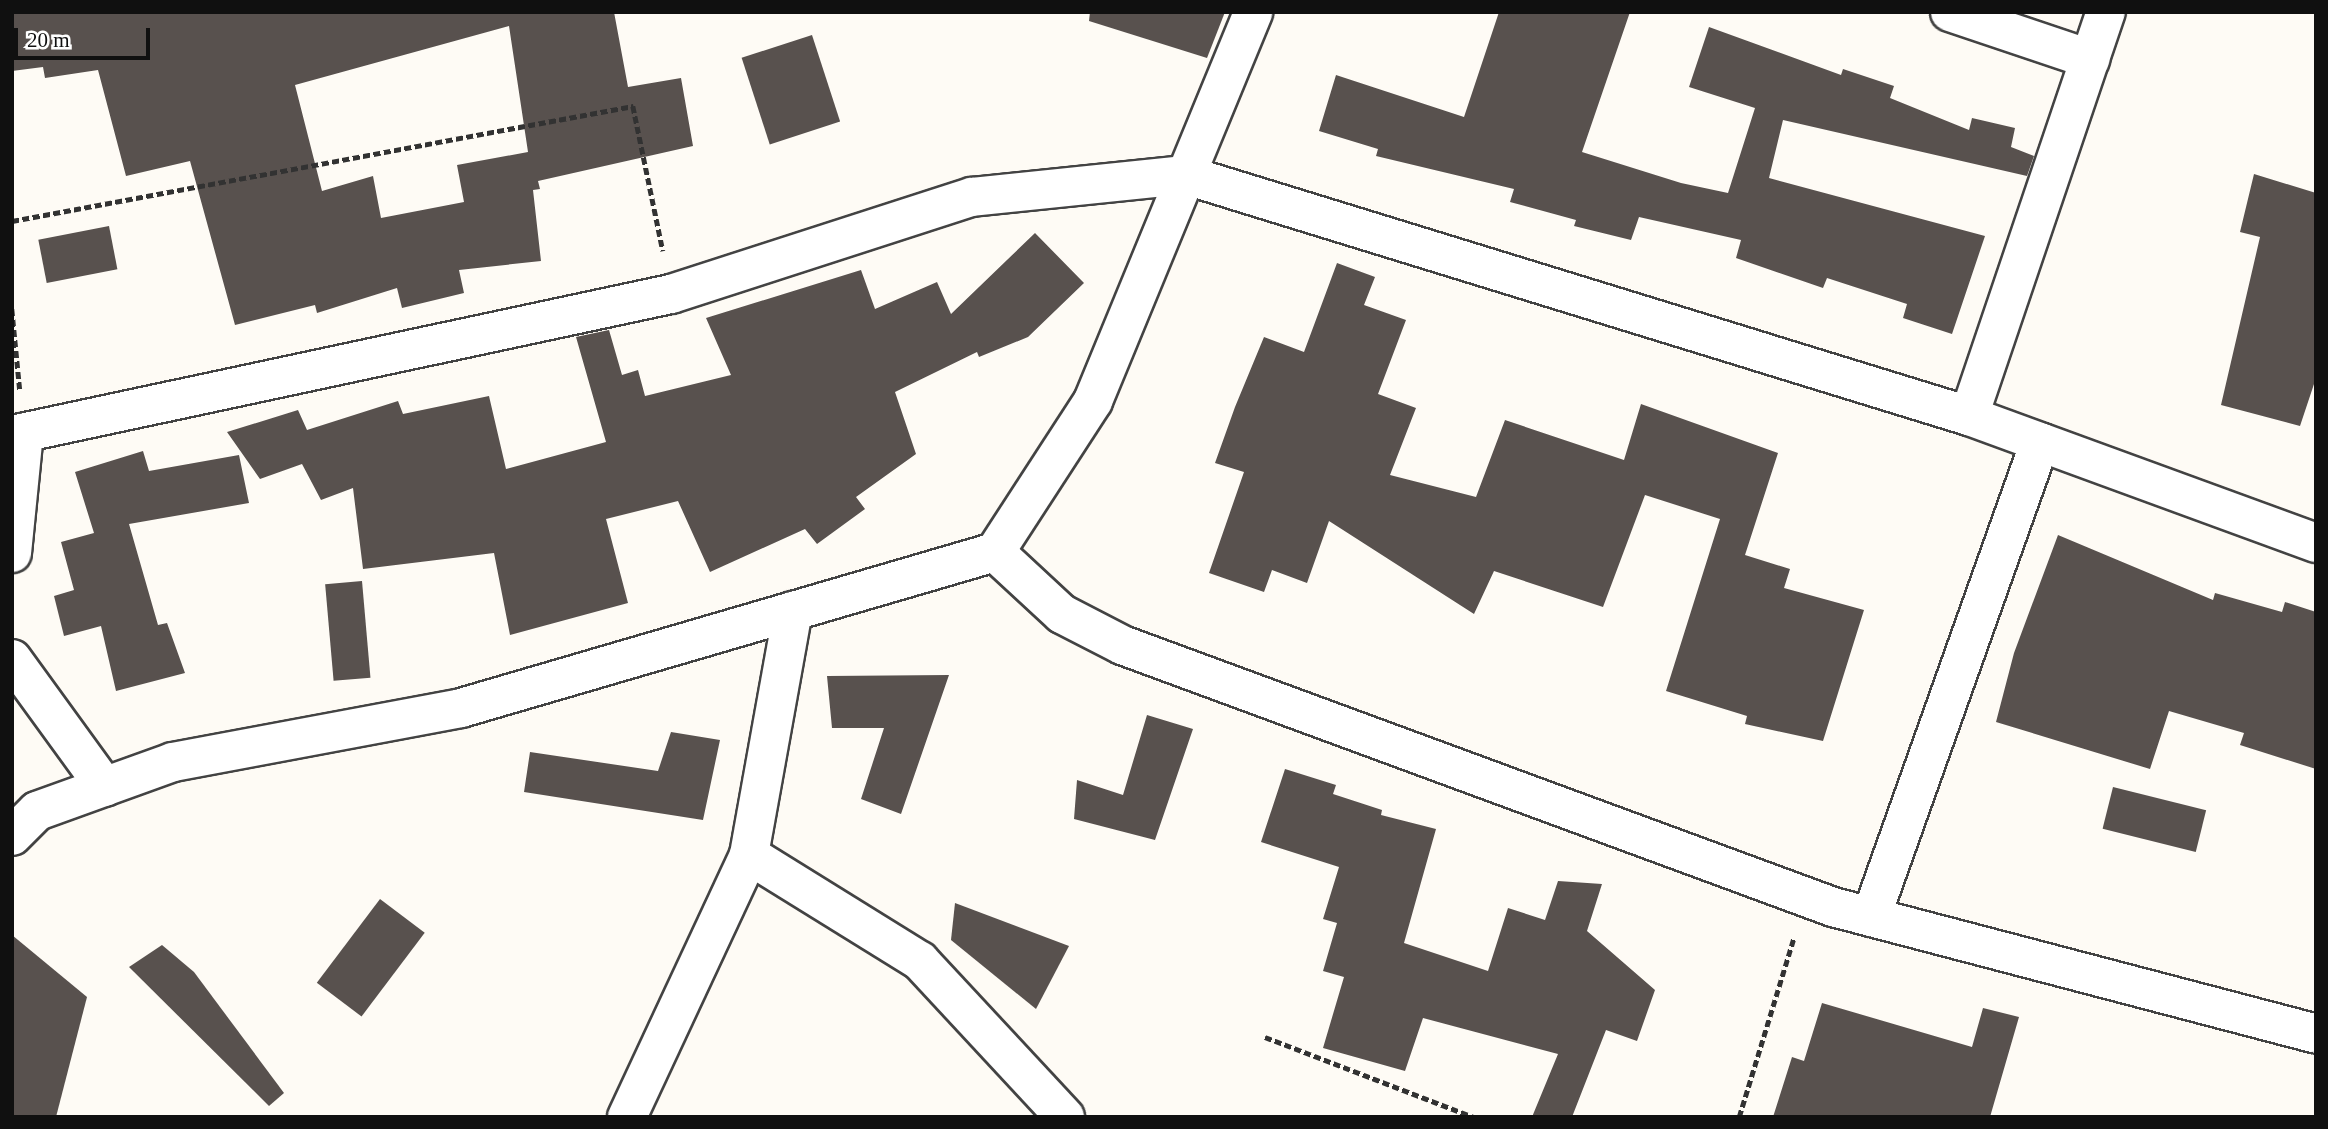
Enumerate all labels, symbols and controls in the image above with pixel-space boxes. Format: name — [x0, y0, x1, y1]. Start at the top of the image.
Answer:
scale bar — [18, 14, 154, 58]
text: 20 m — [27, 28, 70, 52]

